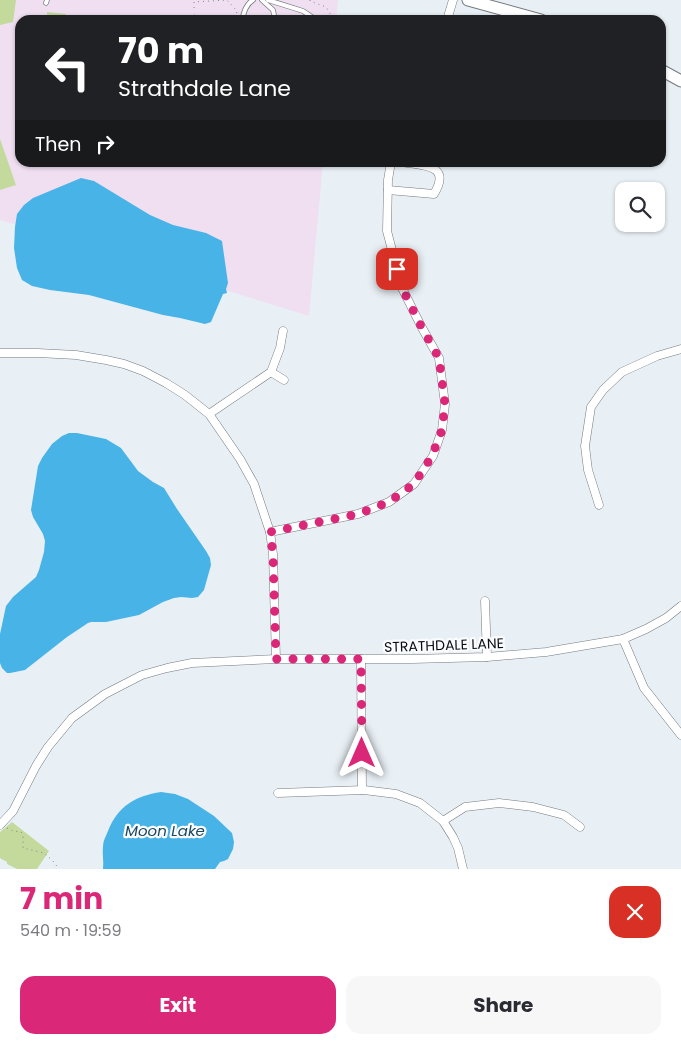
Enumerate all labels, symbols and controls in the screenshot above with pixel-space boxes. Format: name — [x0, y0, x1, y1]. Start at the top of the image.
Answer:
text: 70 m — [118, 26, 204, 75]
icon: left — [35, 35, 100, 100]
text: Strathdale Lane — [118, 73, 291, 104]
icon: right — [91, 130, 119, 158]
text: Then — [35, 131, 81, 158]
map controls — [615, 182, 665, 232]
button: search — [615, 182, 665, 232]
pin — [376, 248, 418, 290]
icon: arrive — [383, 255, 411, 283]
street label: STRATHDALE LANE — [384, 633, 504, 657]
position arrow — [335, 726, 387, 778]
water label: Moon Lake — [125, 820, 205, 841]
text: 7 min — [20, 877, 103, 920]
button: close — [609, 886, 661, 938]
text: 540 m · 19:59 — [20, 919, 122, 942]
button: Exit — [20, 976, 336, 1034]
button: Share — [346, 976, 661, 1034]

